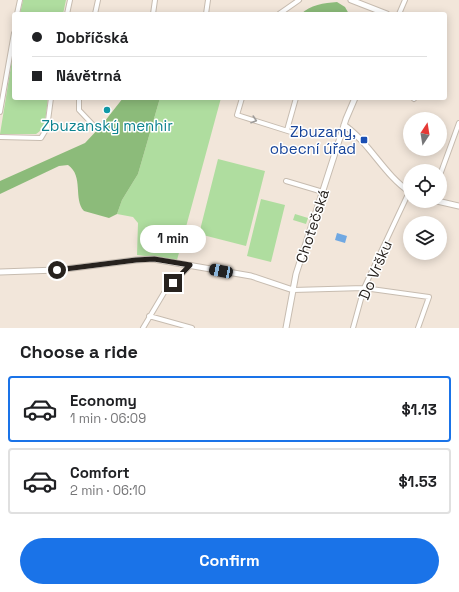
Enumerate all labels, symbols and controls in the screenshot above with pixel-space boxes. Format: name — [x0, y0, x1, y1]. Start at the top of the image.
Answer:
text: Dobříčská — [56, 28, 128, 47]
text: Návětrná — [56, 66, 121, 85]
marker: Zbuzanský menhir — [102, 105, 112, 115]
north arrow — [403, 112, 447, 156]
map controls — [403, 112, 447, 260]
one-way arrow — [250, 115, 257, 124]
place label: Zbuzanský menhir — [41, 116, 173, 135]
place label: Zbuzany, obecní úřad — [270, 122, 356, 158]
marker: Zbuzany, obecní úřad — [359, 135, 369, 145]
button: locate — [403, 164, 447, 208]
street label: Chotečská — [291, 186, 333, 265]
button: layers — [403, 216, 447, 260]
callout: 1 min — [140, 225, 206, 253]
text: 1 min — [157, 230, 189, 247]
street label: Do Vršku — [354, 237, 396, 303]
route start — [48, 261, 66, 279]
car — [208, 263, 234, 279]
route end — [164, 274, 182, 292]
text: Choose a ride — [20, 340, 138, 363]
icon: car — [22, 391, 58, 427]
text: Economy — [70, 391, 137, 410]
text: $1.13 — [402, 400, 437, 419]
text: 1 min · 06:09 — [70, 410, 146, 427]
icon: car — [22, 463, 58, 499]
text: Comfort — [70, 463, 130, 482]
text: $1.53 — [399, 472, 437, 491]
text: 2 min · 06:10 — [70, 482, 146, 499]
button: Confirm — [20, 538, 439, 584]

